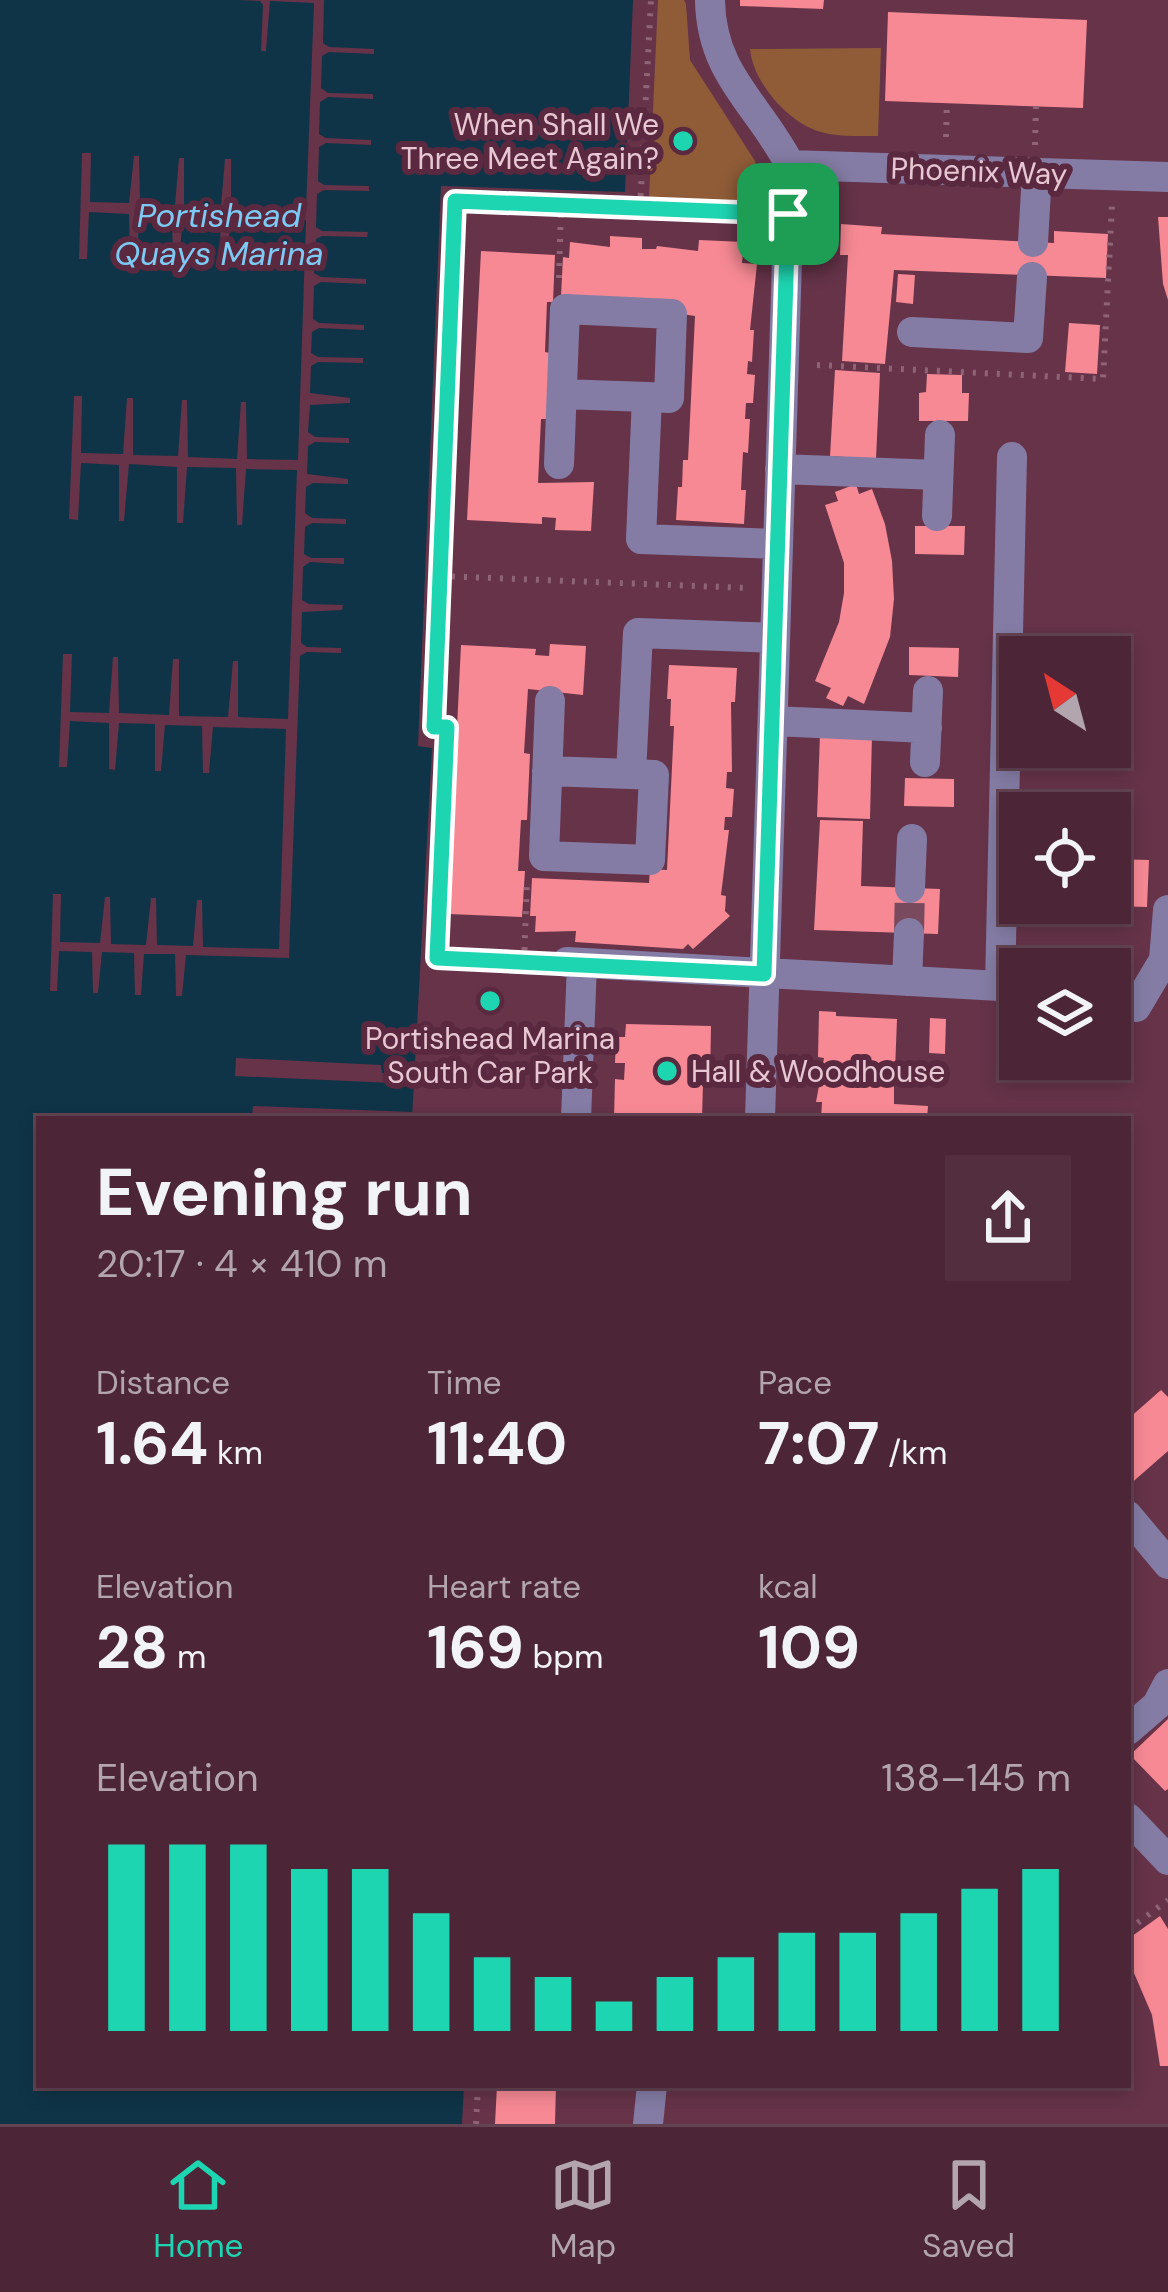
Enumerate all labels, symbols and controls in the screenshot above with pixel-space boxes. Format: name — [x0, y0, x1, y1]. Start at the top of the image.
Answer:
place label: When Shall We Three Meet Again? — [401, 105, 659, 178]
marker: When Shall We Three Meet Again? — [670, 128, 696, 154]
street label: Phoenix Way — [890, 148, 1068, 194]
pin — [737, 163, 839, 265]
icon: arrive — [755, 181, 821, 247]
water label: Portishead Quays Marina — [114, 194, 324, 275]
north arrow — [999, 636, 1131, 768]
map controls — [999, 636, 1131, 1080]
button: locate — [999, 792, 1131, 924]
button: layers — [999, 948, 1131, 1080]
marker: Portishead Marina South Car Park — [477, 988, 503, 1014]
place label: Portishead Marina South Car Park — [365, 1019, 615, 1092]
place label: Hall & Woodhouse — [691, 1052, 945, 1091]
marker: Hall & Woodhouse — [654, 1058, 680, 1084]
text: Evening run — [96, 1150, 473, 1235]
button: share — [945, 1155, 1071, 1281]
text: 20:17 · 4 × 410 m — [96, 1238, 388, 1289]
text: Distance — [96, 1361, 230, 1404]
text: Time — [427, 1361, 502, 1404]
text: Pace — [758, 1361, 832, 1404]
text: 1.64 — [96, 1404, 208, 1483]
text: 11:40 — [427, 1404, 567, 1483]
text: 7:07 — [758, 1404, 880, 1483]
text: km — [208, 1431, 263, 1474]
text: /km — [880, 1431, 947, 1474]
text: Elevation — [96, 1565, 234, 1608]
text: Heart rate — [427, 1565, 581, 1608]
text: kcal — [758, 1565, 818, 1608]
text: 28 — [96, 1608, 168, 1687]
text: 169 — [427, 1608, 524, 1687]
text: 109 — [758, 1608, 860, 1687]
text: m — [168, 1635, 206, 1678]
text: bpm — [524, 1635, 603, 1678]
text: Elevation — [96, 1752, 259, 1803]
text: 138–145 m — [881, 1752, 1071, 1803]
tab: Home — [153, 2152, 243, 2267]
tab: Map — [550, 2152, 616, 2267]
tab: Saved — [922, 2152, 1015, 2267]

